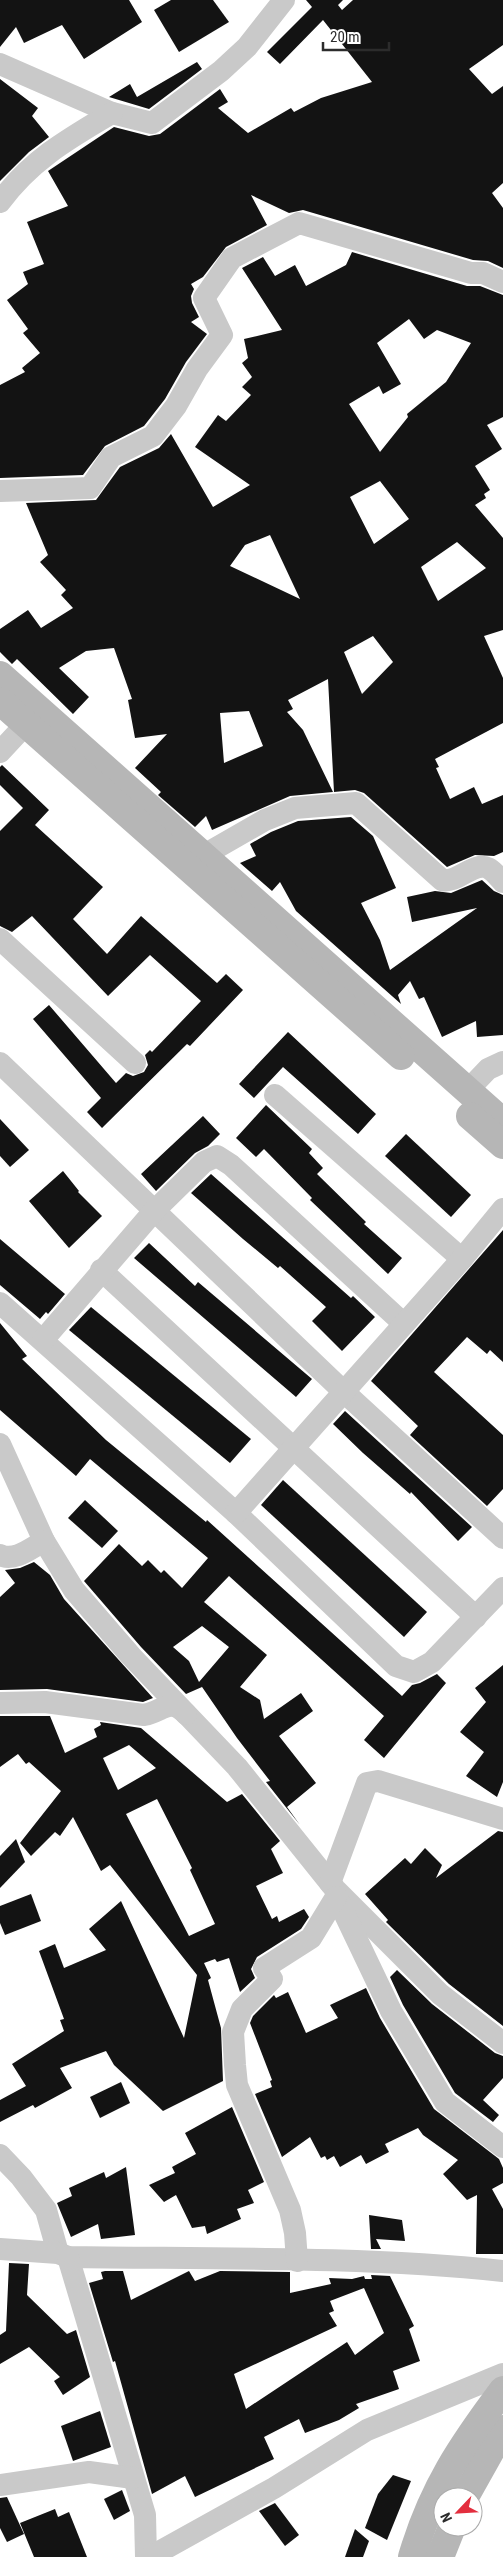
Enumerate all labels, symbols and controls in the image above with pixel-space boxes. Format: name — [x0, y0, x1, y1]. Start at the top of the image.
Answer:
scale bar — [323, 20, 389, 52]
text: 20 m — [330, 28, 360, 46]
north arrow — [433, 2487, 483, 2537]
text: N — [437, 2510, 455, 2525]

